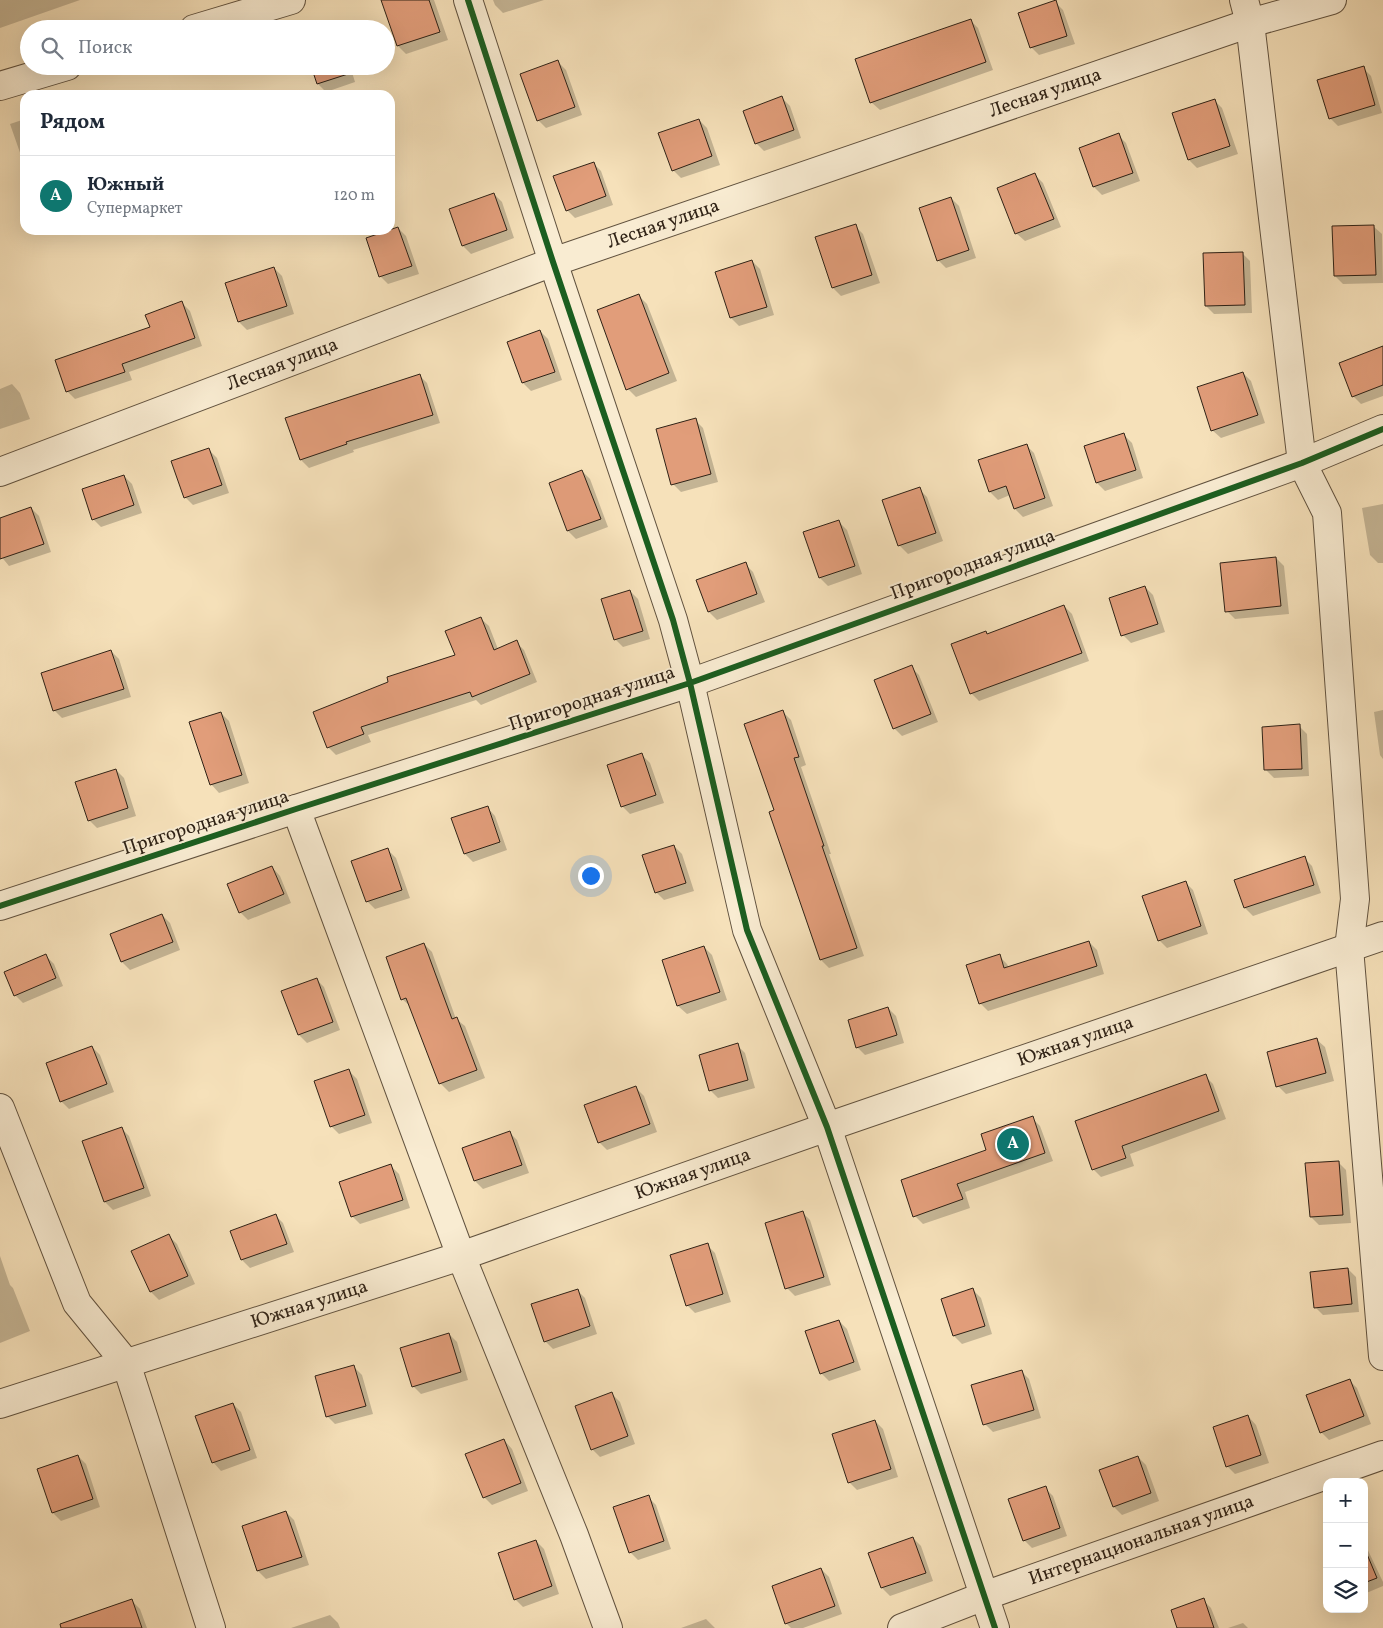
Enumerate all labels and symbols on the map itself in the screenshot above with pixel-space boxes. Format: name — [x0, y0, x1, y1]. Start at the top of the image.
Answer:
street label: Лесная улица — [986, 62, 1105, 125]
street label: Лесная улица — [603, 193, 723, 256]
street label: Лесная улица — [223, 332, 342, 398]
street label: Пригородная улица — [887, 523, 1059, 607]
street label: Пригородная улица — [505, 660, 679, 738]
street label: Пригородная улица — [119, 784, 293, 862]
your location — [578, 863, 604, 889]
street label: Южная улица — [1014, 1010, 1137, 1074]
pin: A — [997, 1125, 1029, 1163]
street label: Южная улица — [631, 1142, 754, 1207]
street label: Южная улица — [248, 1274, 371, 1336]
street label: Интернациональная улица — [1025, 1489, 1258, 1592]

